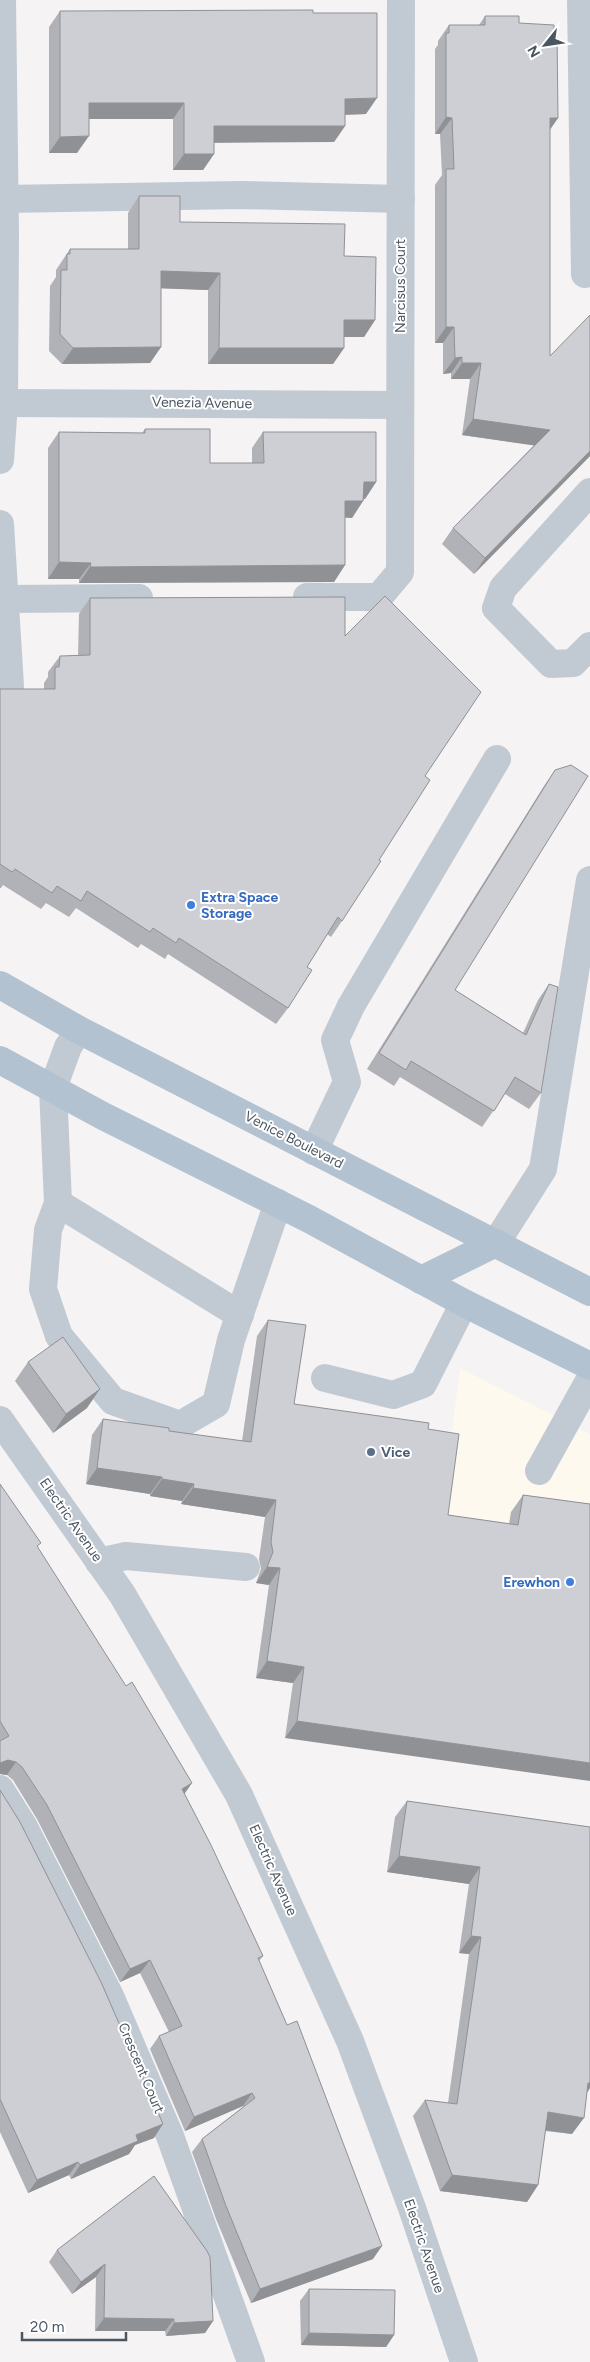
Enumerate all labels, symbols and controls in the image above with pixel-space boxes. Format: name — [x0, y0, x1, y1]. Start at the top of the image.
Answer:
north arrow — [520, 20, 570, 70]
text: N — [524, 42, 544, 60]
street label: Narcisus Court — [392, 239, 409, 333]
street label: Venezia Avenue — [152, 394, 253, 412]
place label: Extra Space Storage — [201, 889, 278, 922]
marker: Extra Space Storage — [185, 899, 197, 911]
street label: Venice Boulevard — [242, 1108, 346, 1172]
place label: Vice — [381, 1444, 410, 1461]
marker: Vice — [365, 1446, 377, 1458]
street label: Electric Avenue — [36, 1475, 106, 1565]
place label: Erewhon — [503, 1574, 560, 1591]
marker: Erewhon — [564, 1576, 576, 1588]
street label: Electric Avenue — [245, 1822, 301, 1919]
street label: Crescent Court — [114, 2020, 168, 2116]
street label: Electric Avenue — [400, 2197, 448, 2296]
scale bar — [22, 2310, 126, 2342]
text: 20 m — [30, 2318, 64, 2336]

